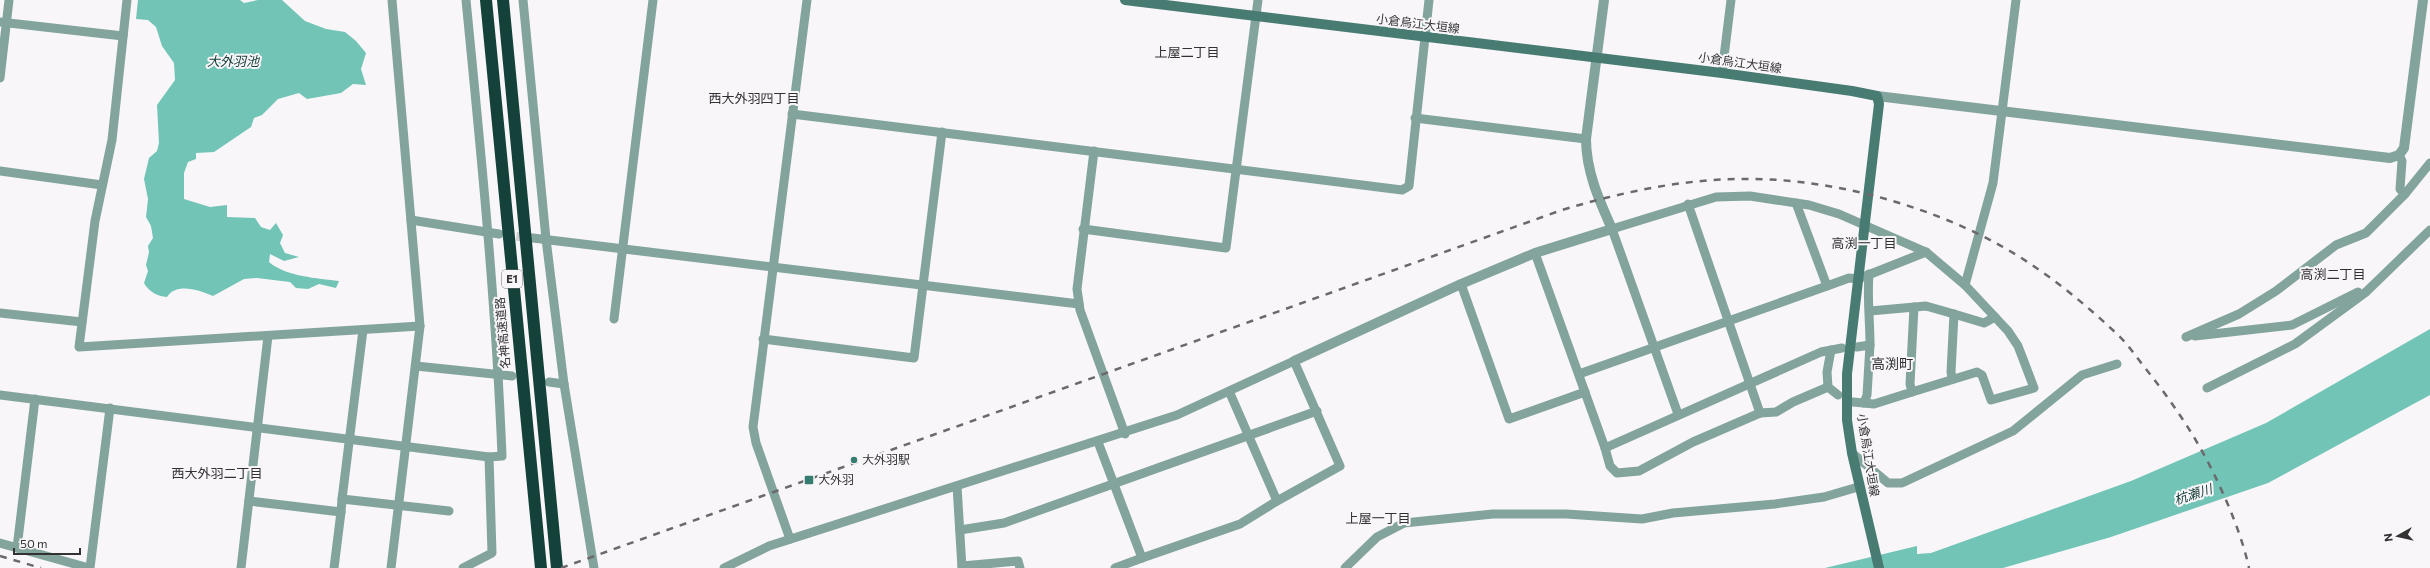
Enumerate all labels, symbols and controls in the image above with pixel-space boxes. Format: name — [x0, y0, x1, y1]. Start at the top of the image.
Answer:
street label: 小倉烏江大垣線 — [1376, 11, 1461, 35]
district label: 上屋二丁目 — [1154, 44, 1220, 60]
street label: 小倉烏江大垣線 — [1698, 49, 1783, 75]
water label: 大外羽池 — [207, 53, 261, 69]
district label: 西大外羽四丁目 — [708, 90, 800, 106]
district label: 高渕一丁目 — [1831, 235, 1897, 251]
district label: 高渕二丁目 — [2300, 266, 2366, 282]
road number: E1 — [502, 270, 522, 288]
street label: 名神高速道路 — [492, 297, 512, 370]
district label: 高渕町 — [1871, 355, 1913, 372]
street label: 小倉烏江大垣線 — [1856, 412, 1882, 497]
place label: 大外羽駅 — [862, 452, 910, 466]
marker: 大外羽駅 — [849, 455, 859, 465]
district label: 西大外羽二丁目 — [171, 465, 263, 481]
place label: 大外羽 — [818, 472, 854, 486]
marker: 大外羽 — [803, 474, 815, 486]
water label: 杭瀬川 — [2172, 480, 2216, 508]
district label: 上屋一丁目 — [1345, 510, 1411, 526]
north arrow — [2378, 516, 2418, 556]
scale bar — [14, 530, 80, 556]
text: N — [2381, 532, 2395, 542]
text: 50 m — [20, 536, 48, 550]

